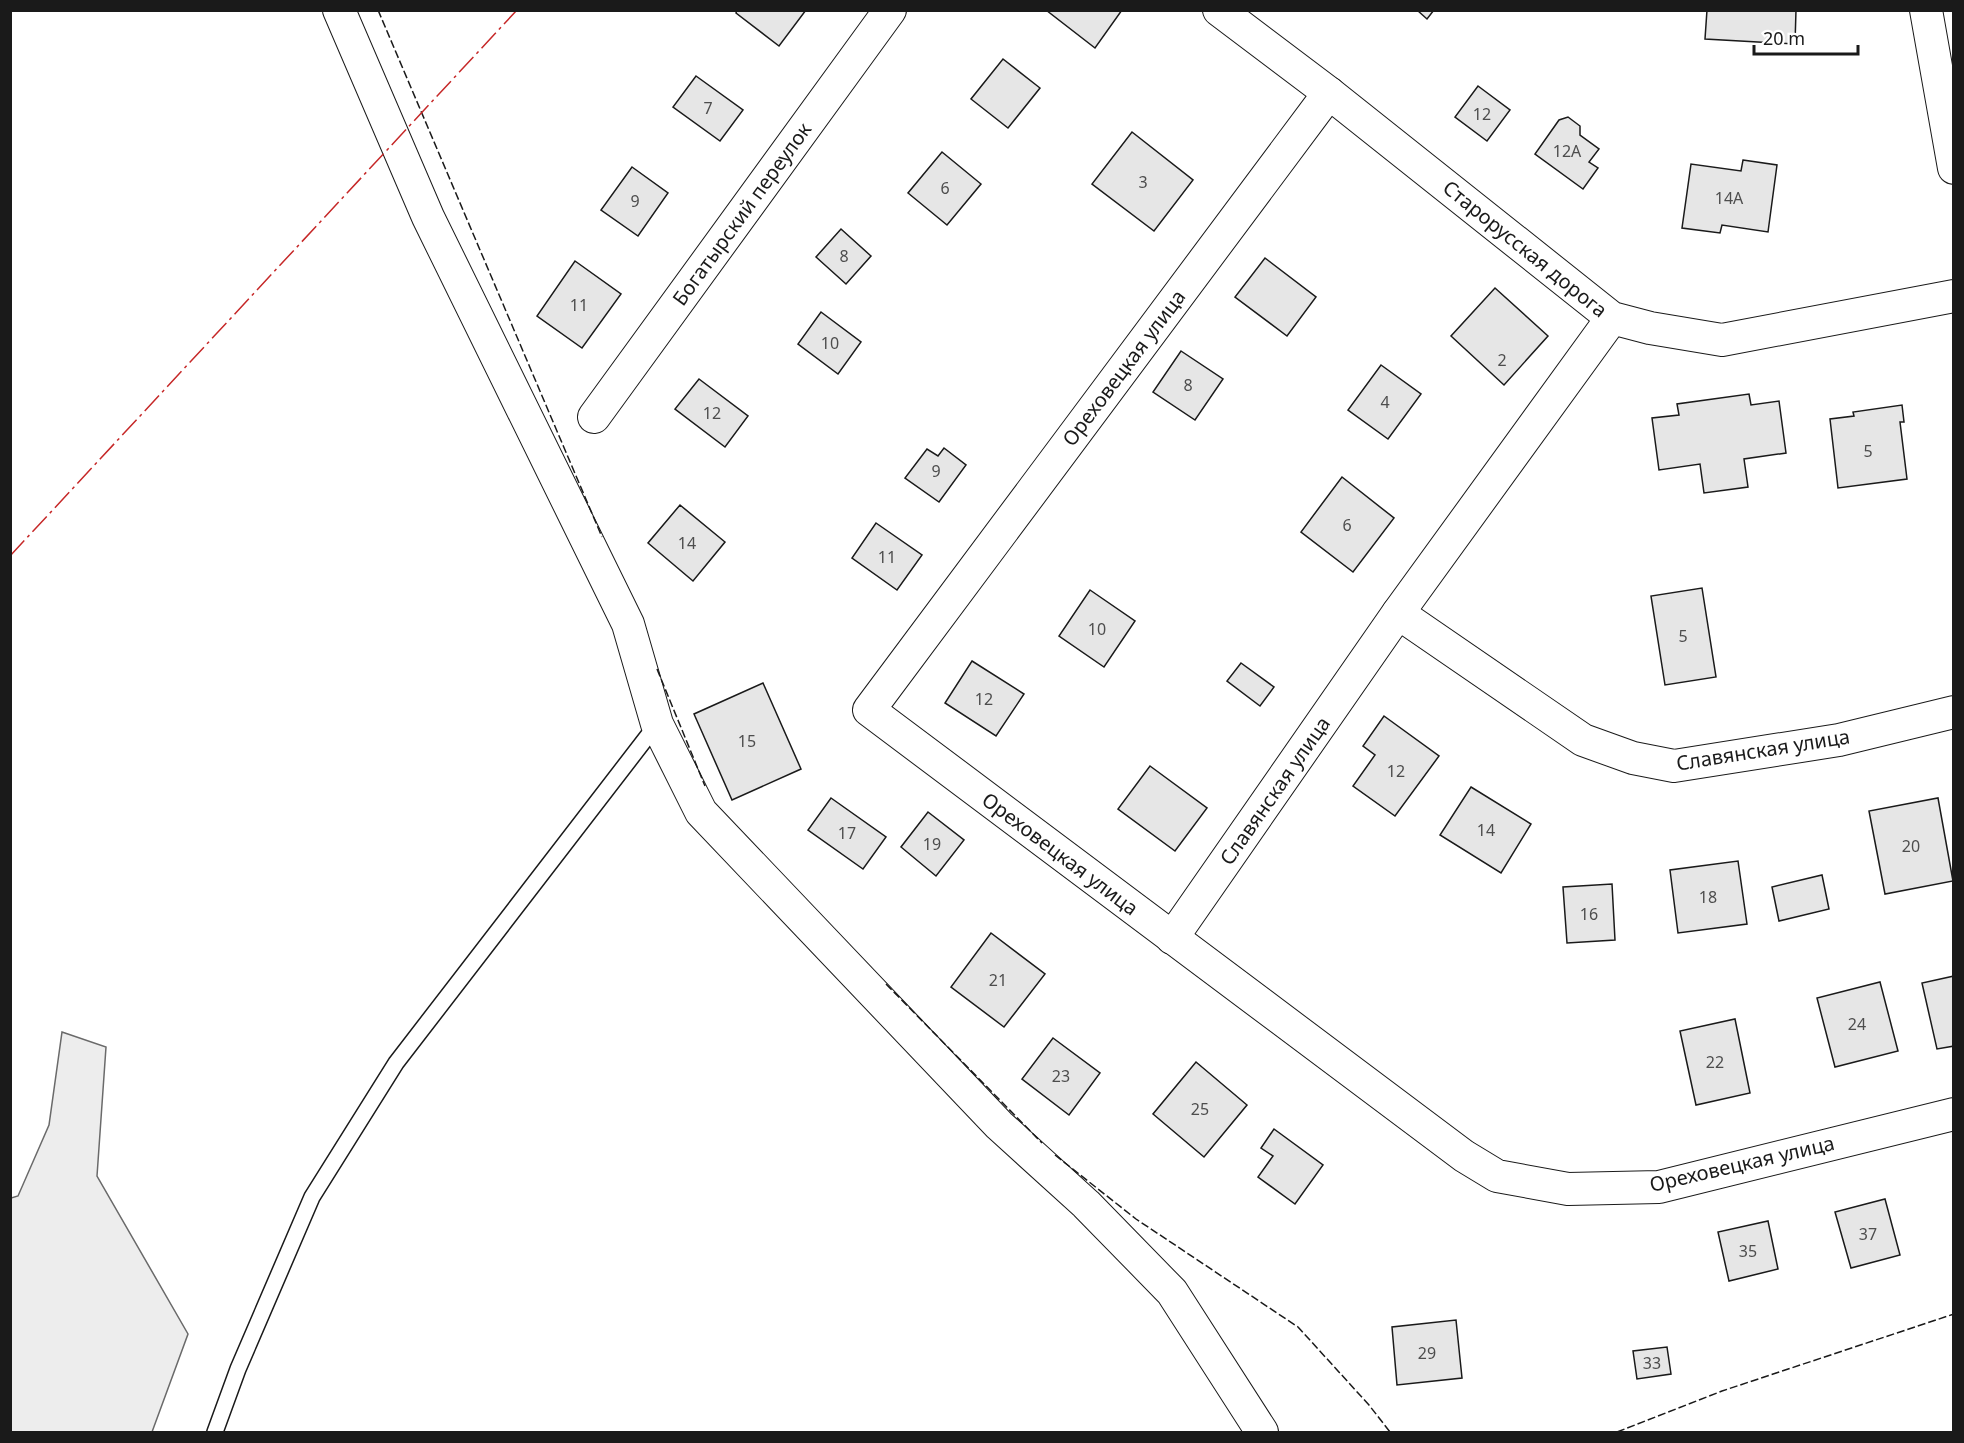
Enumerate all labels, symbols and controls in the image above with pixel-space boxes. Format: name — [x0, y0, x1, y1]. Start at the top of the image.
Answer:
scale bar — [1754, 18, 1858, 56]
text: 20 m — [1763, 26, 1805, 50]
house number: 7 — [703, 97, 713, 119]
house number: 12 — [1473, 103, 1491, 125]
street label: Богатырский переулок — [666, 116, 817, 311]
house number: 12А — [1553, 140, 1582, 162]
house number: 3 — [1138, 171, 1148, 193]
street label: Старорусская дорога — [1438, 174, 1613, 323]
house number: 6 — [940, 177, 950, 199]
house number: 14А — [1715, 187, 1744, 209]
house number: 9 — [630, 190, 640, 212]
house number: 8 — [839, 245, 849, 267]
street label: Ореховецкая улица — [1056, 284, 1191, 451]
house number: 11 — [570, 294, 588, 316]
house number: 10 — [821, 332, 839, 354]
house number: 2 — [1497, 349, 1507, 371]
house number: 8 — [1183, 374, 1193, 396]
house number: 4 — [1380, 391, 1390, 413]
house number: 12 — [703, 402, 721, 424]
house number: 5 — [1863, 440, 1873, 462]
house number: 9 — [931, 460, 941, 482]
house number: 6 — [1342, 514, 1352, 536]
house number: 14 — [678, 532, 696, 554]
house number: 11 — [878, 546, 896, 568]
house number: 10 — [1088, 618, 1106, 640]
house number: 5 — [1678, 625, 1688, 647]
house number: 12 — [975, 688, 993, 710]
street label: Славянская улица — [1213, 711, 1336, 870]
street label: Славянская улица — [1674, 722, 1852, 777]
house number: 15 — [738, 730, 756, 752]
house number: 12 — [1387, 760, 1405, 782]
street label: Ореховецкая улица — [977, 786, 1144, 921]
house number: 14 — [1477, 819, 1495, 841]
house number: 17 — [838, 822, 856, 844]
house number: 19 — [923, 833, 941, 855]
house number: 20 — [1902, 835, 1920, 857]
house number: 18 — [1699, 886, 1717, 908]
house number: 16 — [1580, 903, 1598, 925]
house number: 21 — [989, 969, 1007, 991]
house number: 24 — [1848, 1013, 1866, 1035]
house number: 22 — [1706, 1051, 1724, 1073]
house number: 23 — [1052, 1065, 1070, 1087]
house number: 25 — [1191, 1098, 1209, 1120]
street label: Ореховецкая улица — [1647, 1129, 1837, 1198]
house number: 37 — [1859, 1223, 1877, 1245]
house number: 35 — [1739, 1240, 1757, 1262]
house number: 29 — [1418, 1342, 1436, 1364]
house number: 33 — [1643, 1352, 1661, 1374]

